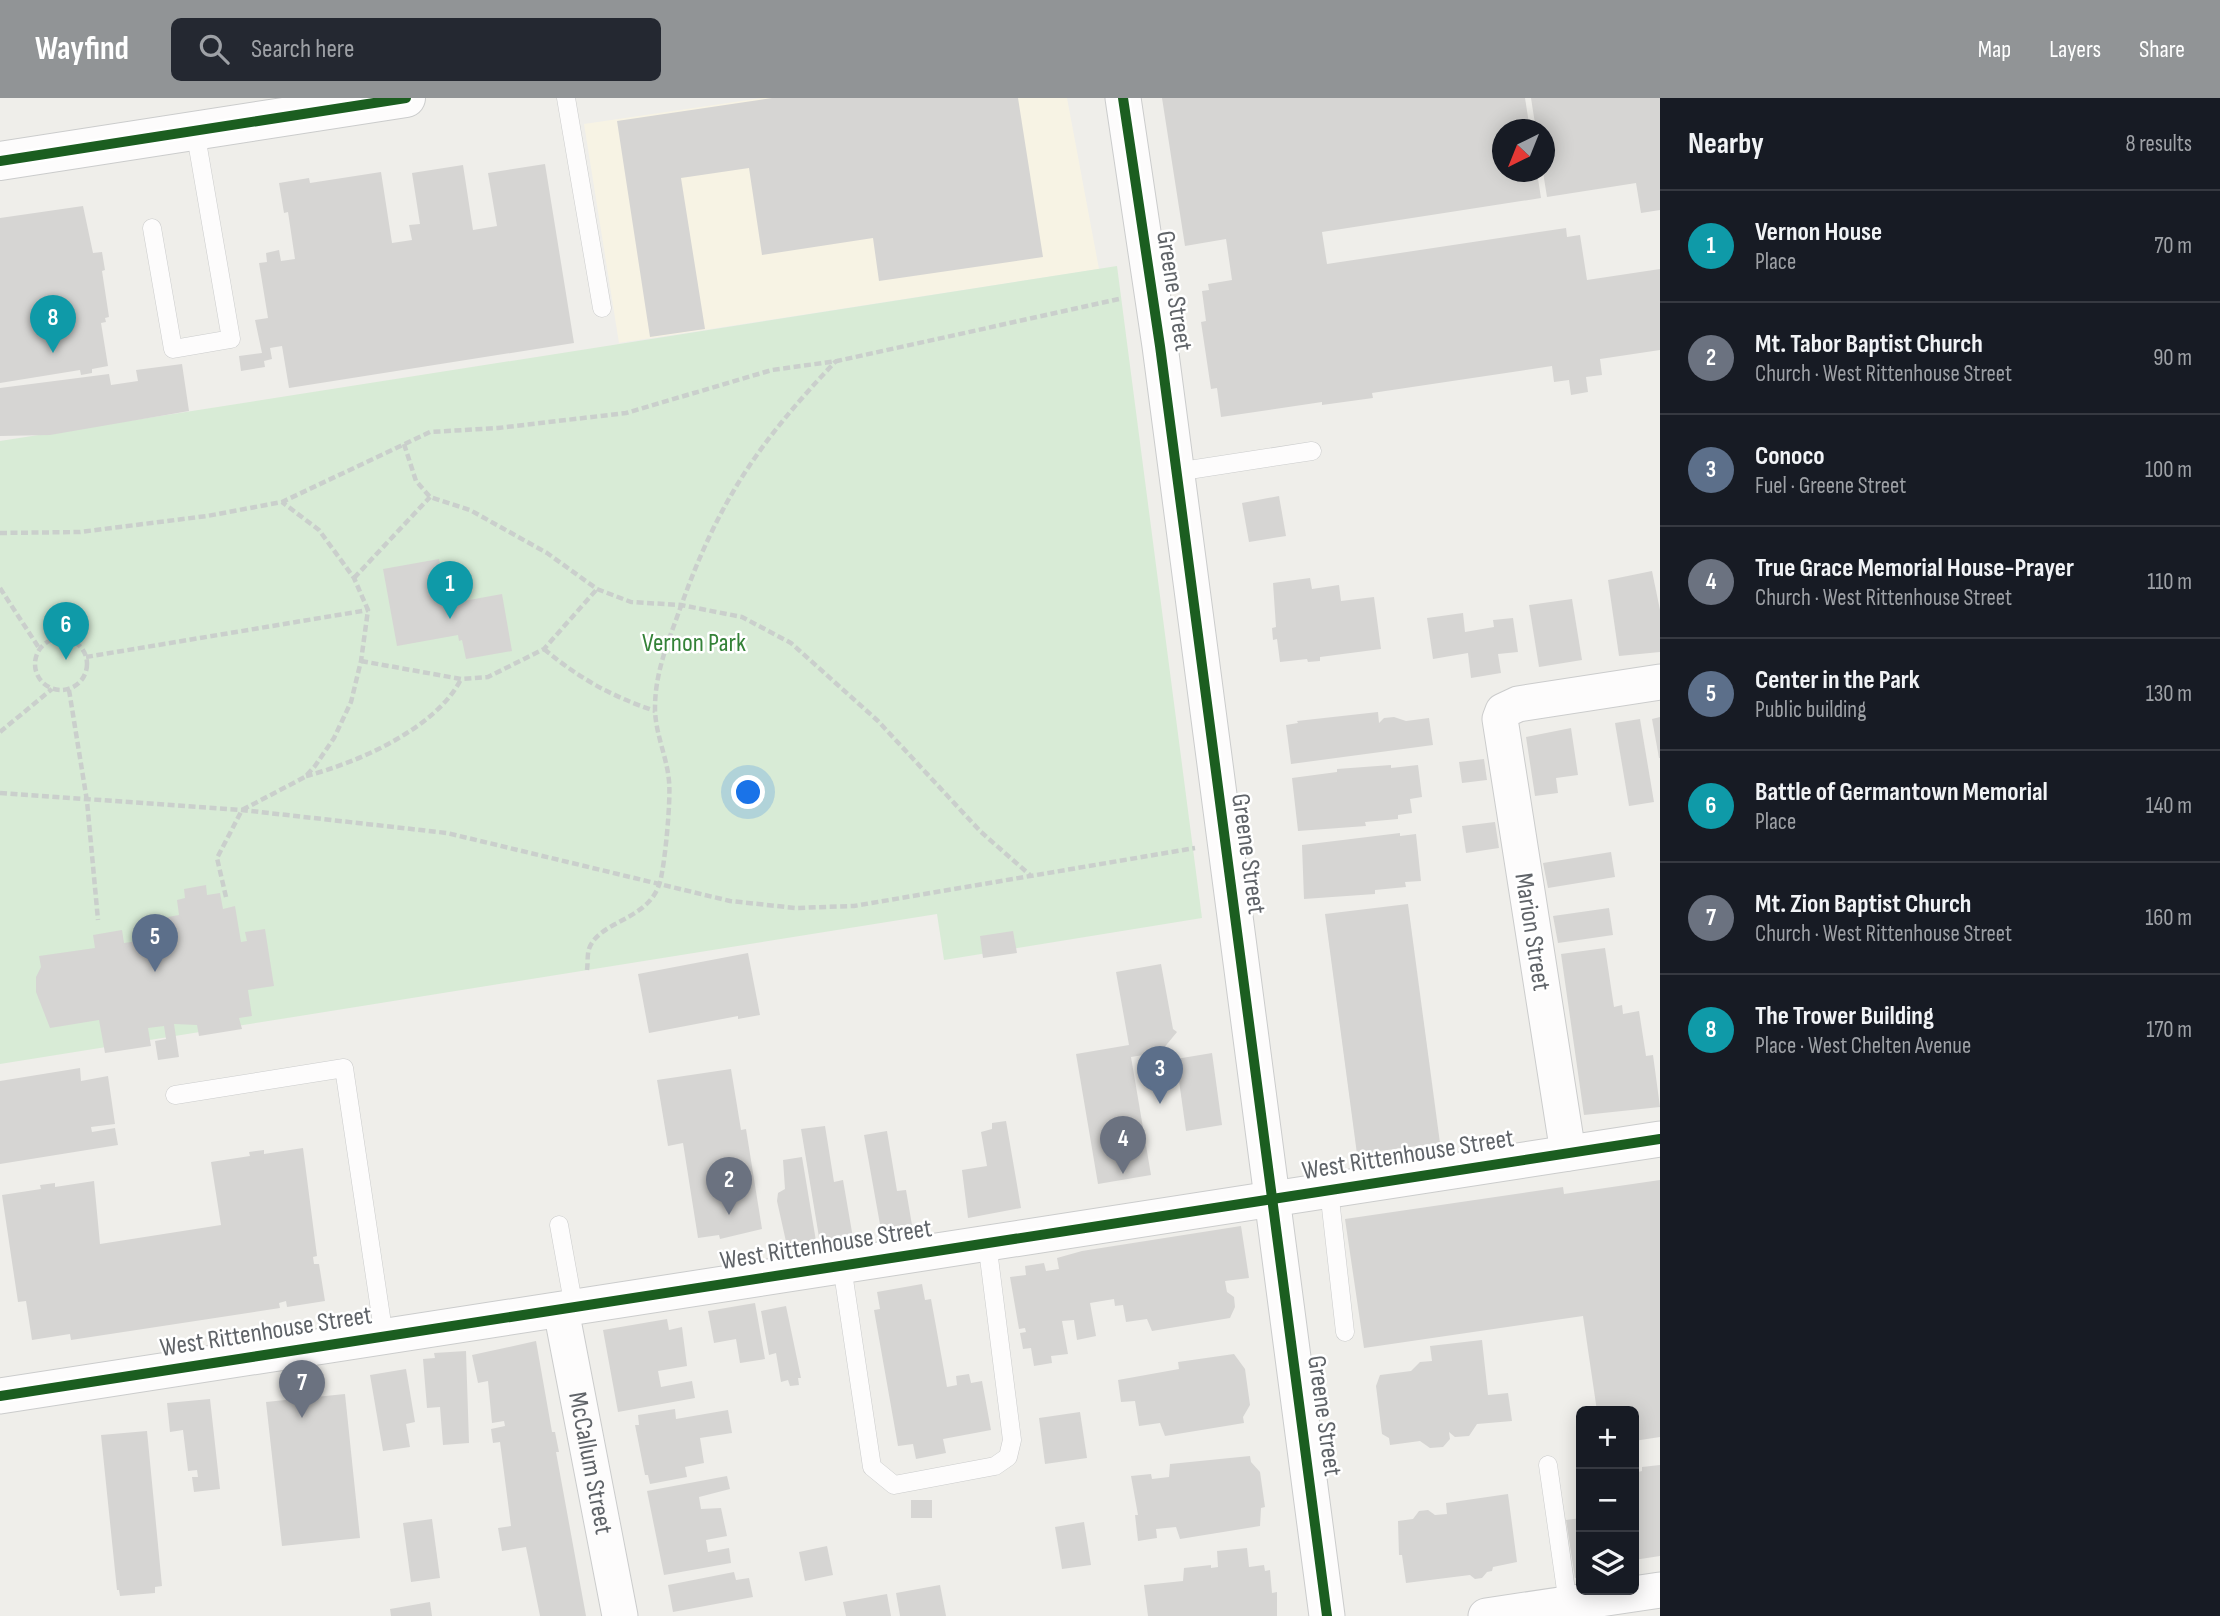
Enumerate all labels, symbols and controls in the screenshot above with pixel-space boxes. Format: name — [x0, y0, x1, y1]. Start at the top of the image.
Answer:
search box — [171, 18, 661, 81]
text: Wayfind — [35, 29, 129, 69]
icon: search — [195, 30, 233, 68]
text: Search here — [251, 34, 354, 65]
text: Map — [1978, 35, 2011, 64]
text: Layers — [2049, 35, 2101, 64]
text: Share — [2139, 35, 2185, 64]
north arrow — [1492, 119, 1555, 182]
text: Nearby — [1688, 126, 1764, 162]
text: 8 results — [2126, 130, 2192, 158]
text: Vernon House — [1755, 217, 1882, 248]
street label: Greene Street — [1149, 229, 1199, 354]
text: 1 — [1706, 232, 1716, 260]
text: 70 m — [2154, 232, 2192, 260]
text: Place — [1755, 248, 1796, 276]
pin: 8 — [30, 295, 76, 353]
text: Mt. Tabor Baptist Church — [1755, 329, 1983, 360]
text: 2 — [1706, 344, 1716, 372]
text: 90 m — [2153, 344, 2192, 372]
text: Church · West Rittenhouse Street — [1755, 360, 2012, 388]
text: Conoco — [1755, 441, 1825, 472]
text: 3 — [1706, 456, 1716, 484]
text: 100 m — [2145, 456, 2192, 484]
text: Fuel · Greene Street — [1755, 472, 1906, 500]
text: True Grace Memorial House-Prayer — [1755, 553, 2074, 584]
pin: 1 — [427, 561, 473, 619]
text: 4 — [1706, 568, 1716, 596]
text: 110 m — [2147, 568, 2192, 596]
text: Church · West Rittenhouse Street — [1755, 584, 2012, 612]
pin: 6 — [43, 602, 89, 660]
park label: Vernon Park — [642, 628, 746, 659]
text: Center in the Park — [1755, 665, 1920, 696]
text: 5 — [1706, 680, 1716, 708]
text: 130 m — [2146, 680, 2192, 708]
text: Public building — [1755, 696, 1866, 724]
your location — [731, 775, 765, 809]
text: Battle of Germantown Memorial — [1755, 777, 2048, 808]
street label: Greene Street — [1224, 792, 1272, 916]
text: 6 — [1706, 792, 1716, 820]
text: 140 m — [2146, 792, 2192, 820]
text: Place — [1755, 808, 1796, 836]
street label: Marion Street — [1507, 871, 1557, 993]
text: Mt. Zion Baptist Church — [1755, 889, 1971, 920]
text: 7 — [1706, 904, 1716, 932]
text: 160 m — [2145, 904, 2192, 932]
pin: 5 — [132, 914, 178, 972]
text: Church · West Rittenhouse Street — [1755, 920, 2012, 948]
text: The Trower Building — [1755, 1001, 1934, 1032]
text: 8 — [1706, 1016, 1716, 1044]
text: 170 m — [2146, 1016, 2192, 1044]
text: Place · West Chelten Avenue — [1755, 1032, 1971, 1060]
pin: 3 — [1137, 1046, 1183, 1104]
pin: 4 — [1100, 1116, 1146, 1174]
street label: West Rittenhouse Street — [1300, 1123, 1516, 1187]
pin: 2 — [706, 1157, 752, 1215]
street label: West Rittenhouse Street — [718, 1213, 934, 1277]
street label: West Rittenhouse Street — [158, 1300, 374, 1364]
street label: Greene Street — [1300, 1354, 1348, 1478]
pin: 7 — [279, 1360, 325, 1418]
street label: McCallum Street — [562, 1389, 619, 1537]
map controls — [1576, 1406, 1639, 1595]
button: + — [1576, 1406, 1639, 1469]
button: − — [1576, 1469, 1639, 1532]
button: layers — [1576, 1532, 1639, 1595]

